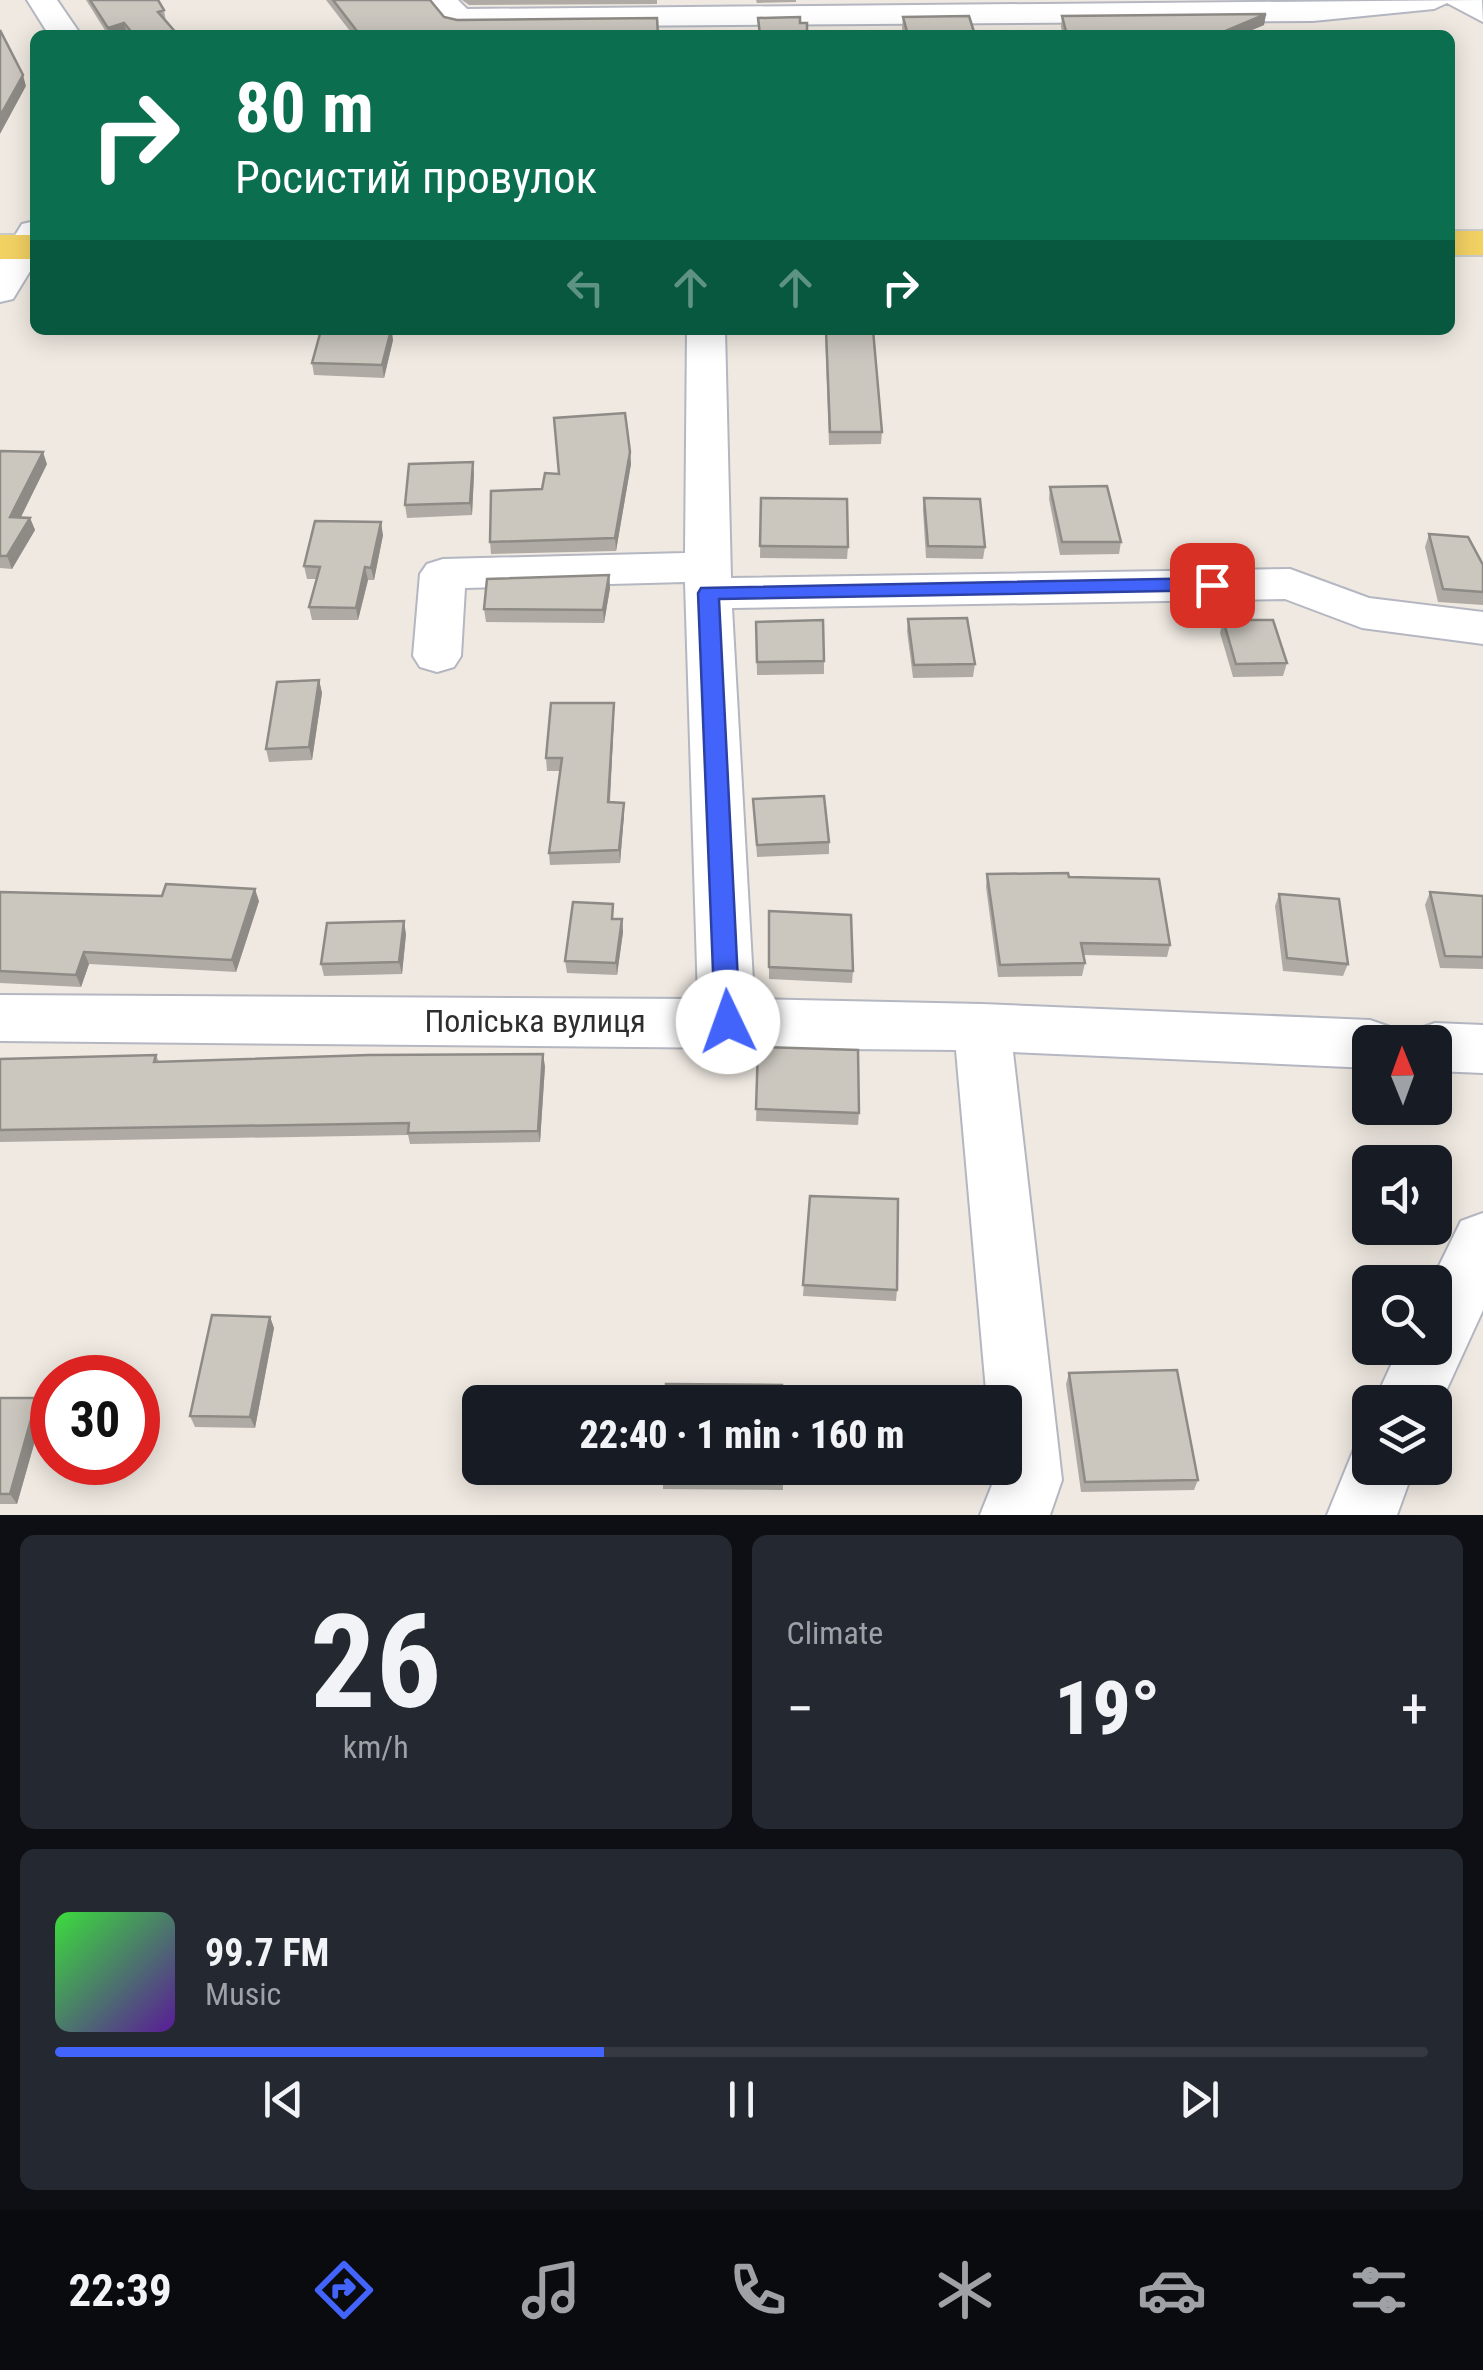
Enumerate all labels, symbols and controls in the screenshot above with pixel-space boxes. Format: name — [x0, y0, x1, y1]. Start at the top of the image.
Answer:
text: 80 m — [235, 67, 374, 149]
icon: right — [70, 70, 200, 200]
text: Росистий провулок — [235, 151, 597, 204]
icon: left — [558, 260, 613, 315]
icon: ahead — [663, 260, 718, 315]
icon: ahead — [768, 260, 823, 315]
icon: right — [873, 260, 928, 315]
pin — [1170, 543, 1255, 628]
icon: arrive — [1185, 558, 1240, 613]
position arrow — [676, 970, 780, 1074]
street label: Поліська вулиця — [424, 1002, 646, 1040]
north arrow — [1352, 1025, 1452, 1125]
map controls — [1352, 1025, 1452, 1485]
button: sound — [1352, 1145, 1452, 1245]
button: search — [1352, 1265, 1452, 1365]
speed limit sign: 30 — [30, 1355, 160, 1485]
button: layers — [1352, 1385, 1452, 1485]
text: 22:40 · 1 min · 160 m — [580, 1413, 904, 1457]
text: 26 — [310, 1586, 441, 1739]
text: Climate — [787, 1614, 883, 1652]
text: 19° — [1054, 1664, 1160, 1752]
text: − — [787, 1677, 814, 1741]
text: + — [1401, 1677, 1428, 1741]
text: km/h — [343, 1728, 409, 1766]
text: 99.7 FM — [205, 1931, 329, 1975]
text: Music — [205, 1975, 281, 2013]
icon: previous — [256, 2072, 311, 2127]
icon: pause — [714, 2072, 769, 2127]
icon: next — [1172, 2072, 1227, 2127]
icon: directions — [309, 2255, 379, 2325]
icon: music — [516, 2255, 586, 2325]
icon: phone — [723, 2255, 793, 2325]
icon: climate — [930, 2255, 1000, 2325]
icon: car — [1137, 2255, 1207, 2325]
icon: filters — [1344, 2255, 1414, 2325]
text: 22:39 — [69, 2264, 172, 2317]

